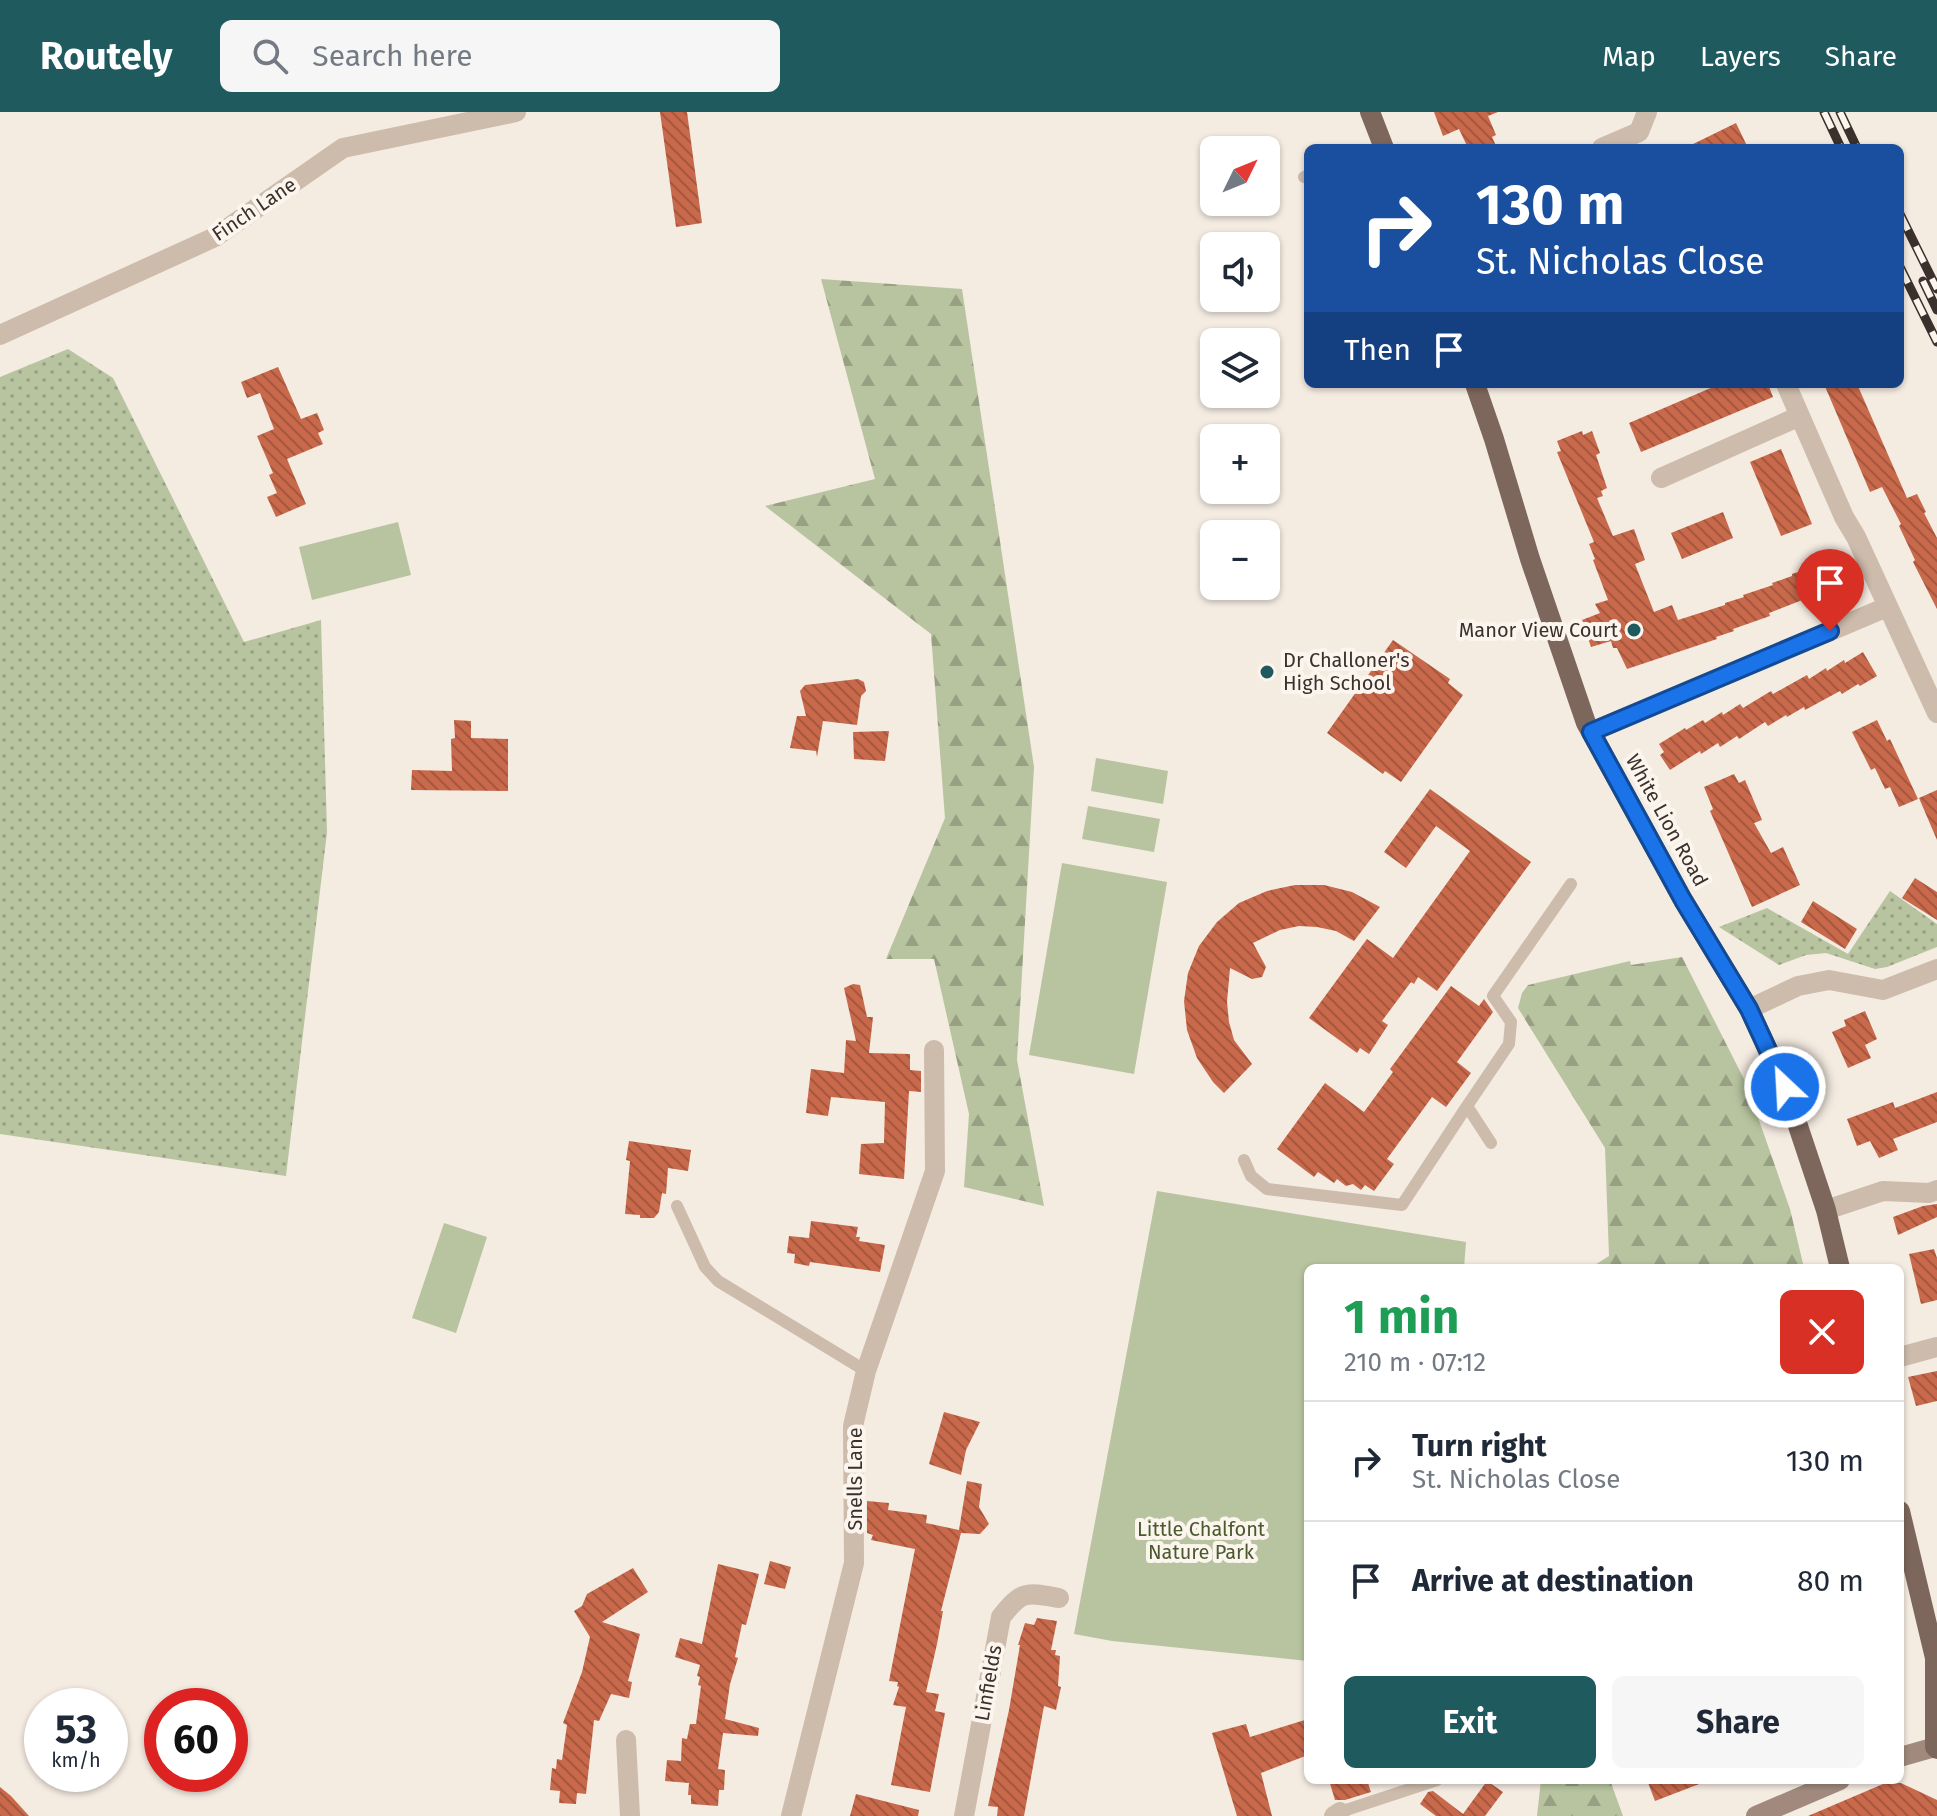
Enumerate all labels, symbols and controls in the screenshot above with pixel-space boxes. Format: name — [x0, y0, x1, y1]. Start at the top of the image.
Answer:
search box — [220, 20, 780, 92]
text: Routely — [40, 33, 172, 79]
icon: search — [248, 34, 292, 78]
text: Search here — [312, 38, 473, 74]
text: Map — [1602, 40, 1656, 73]
text: Layers — [1700, 40, 1781, 73]
text: Share — [1825, 40, 1897, 73]
north arrow — [1200, 136, 1280, 216]
map controls — [1200, 136, 1280, 600]
street label: Finch Lane — [207, 172, 301, 246]
text: 130 m — [1476, 172, 1624, 239]
icon: right — [1344, 176, 1448, 280]
button: sound — [1200, 232, 1280, 312]
text: St. Nicholas Close — [1476, 240, 1765, 284]
button: layers — [1200, 328, 1280, 408]
icon: arrive — [1427, 328, 1471, 372]
text: Then — [1344, 332, 1411, 368]
button: + — [1200, 424, 1280, 504]
button: − — [1200, 520, 1280, 600]
pin — [1796, 549, 1864, 631]
icon: arrive — [1808, 561, 1852, 605]
place label: Manor View Court — [1459, 618, 1619, 642]
marker: Manor View Court — [1625, 621, 1643, 639]
place label: Dr Challoner's High School — [1283, 648, 1410, 695]
marker: Dr Challoner's High School — [1258, 663, 1276, 681]
street label: White Lion Road — [1621, 750, 1713, 890]
position arrow — [1743, 1045, 1827, 1129]
text: 1 min — [1344, 1288, 1459, 1346]
button: close — [1780, 1290, 1864, 1374]
text: 210 m · 07:12 — [1344, 1347, 1486, 1378]
street label: Snells Lane — [843, 1427, 867, 1531]
text: Turn right — [1412, 1428, 1547, 1464]
icon: right — [1344, 1439, 1388, 1483]
text: 130 m — [1786, 1443, 1864, 1479]
text: St. Nicholas Close — [1412, 1464, 1620, 1495]
park label: Little Chalfont Nature Park — [1137, 1517, 1266, 1564]
icon: arrive — [1344, 1559, 1388, 1603]
text: Arrive at destination — [1412, 1563, 1694, 1599]
text: 80 m — [1797, 1563, 1864, 1599]
street label: Linfields — [970, 1643, 1006, 1723]
button: Exit — [1344, 1676, 1596, 1768]
button: Share — [1612, 1676, 1864, 1768]
speed limit sign: 60 — [144, 1688, 248, 1792]
text: 53 — [55, 1706, 97, 1754]
text: km/h — [51, 1748, 101, 1772]

